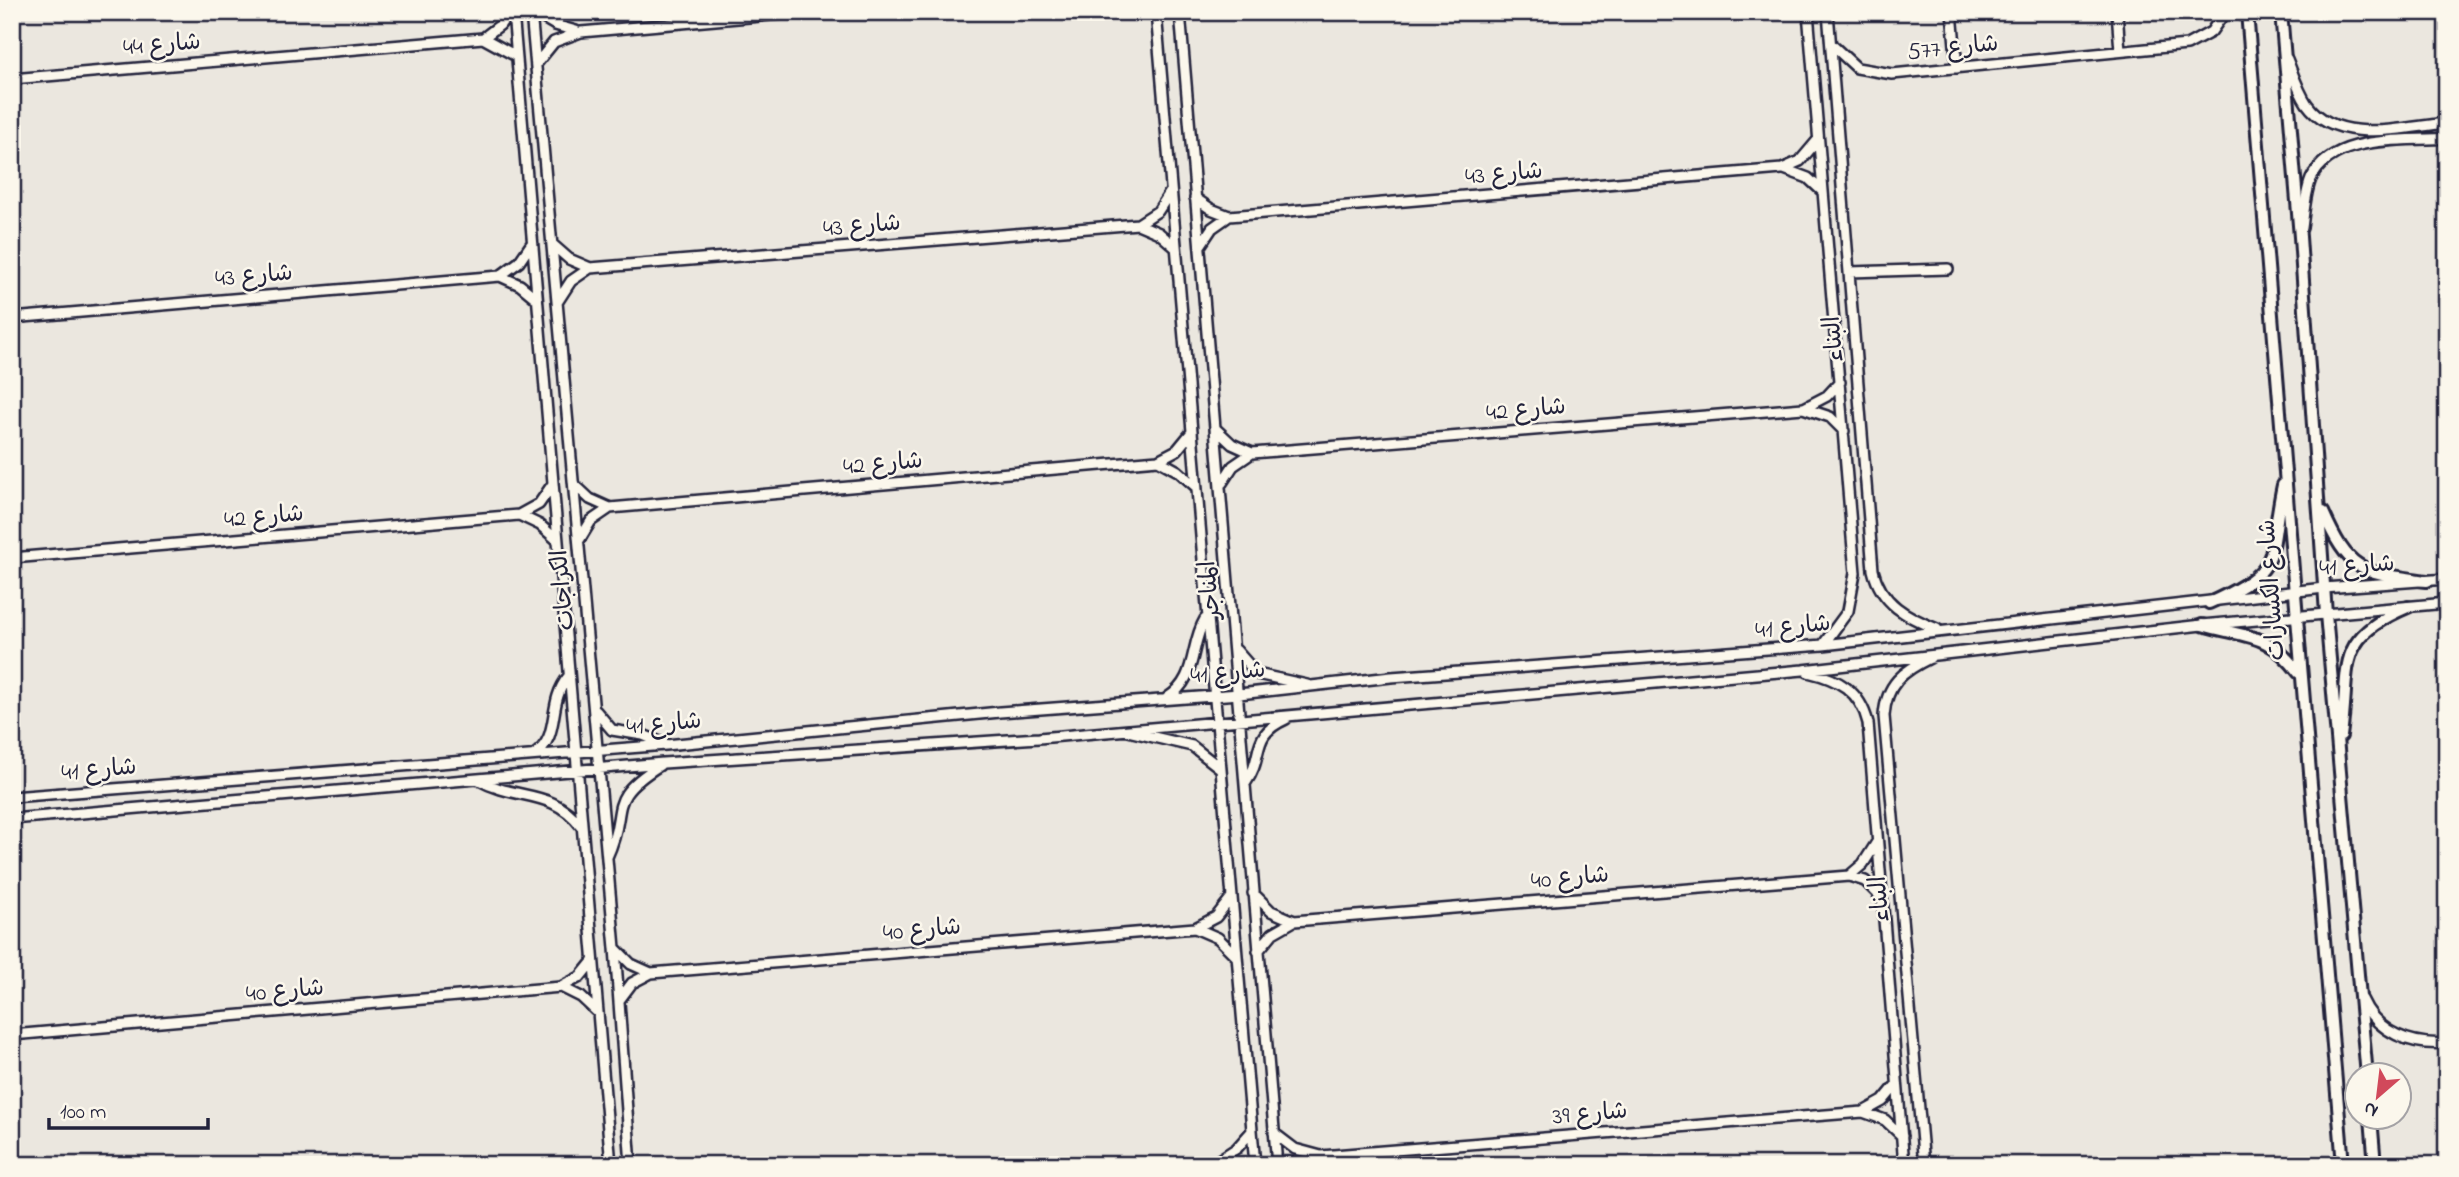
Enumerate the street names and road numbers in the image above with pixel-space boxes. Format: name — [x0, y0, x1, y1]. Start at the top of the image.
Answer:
street label: شارع 44 — [122, 25, 202, 67]
street label: شارع 577 — [1906, 27, 2000, 71]
street label: شارع 43 — [1464, 154, 1544, 196]
street label: شارع 43 — [822, 206, 902, 248]
street label: شارع 43 — [214, 256, 294, 298]
street label: البناء — [1816, 314, 1854, 364]
street label: شارع 42 — [1485, 390, 1567, 432]
street label: شارع 42 — [842, 444, 924, 486]
street label: شارع 42 — [223, 497, 305, 539]
street label: شارع الكسارات — [2251, 518, 2295, 662]
street label: شارع 41 — [2318, 547, 2396, 587]
street label: الكراجات — [543, 548, 585, 632]
street label: المناجر — [1191, 559, 1231, 623]
street label: شارع 41 — [1754, 607, 1832, 649]
street label: شارع 41 — [1189, 653, 1267, 695]
street label: شارع 41 — [625, 704, 703, 746]
street label: شارع 41 — [60, 750, 138, 792]
street label: شارع 40 — [1530, 858, 1610, 900]
street label: البناء — [1862, 874, 1900, 924]
street label: شارع 40 — [882, 910, 962, 952]
street label: شارع 40 — [245, 971, 325, 1013]
street label: شارع 39 — [1551, 1094, 1629, 1136]

